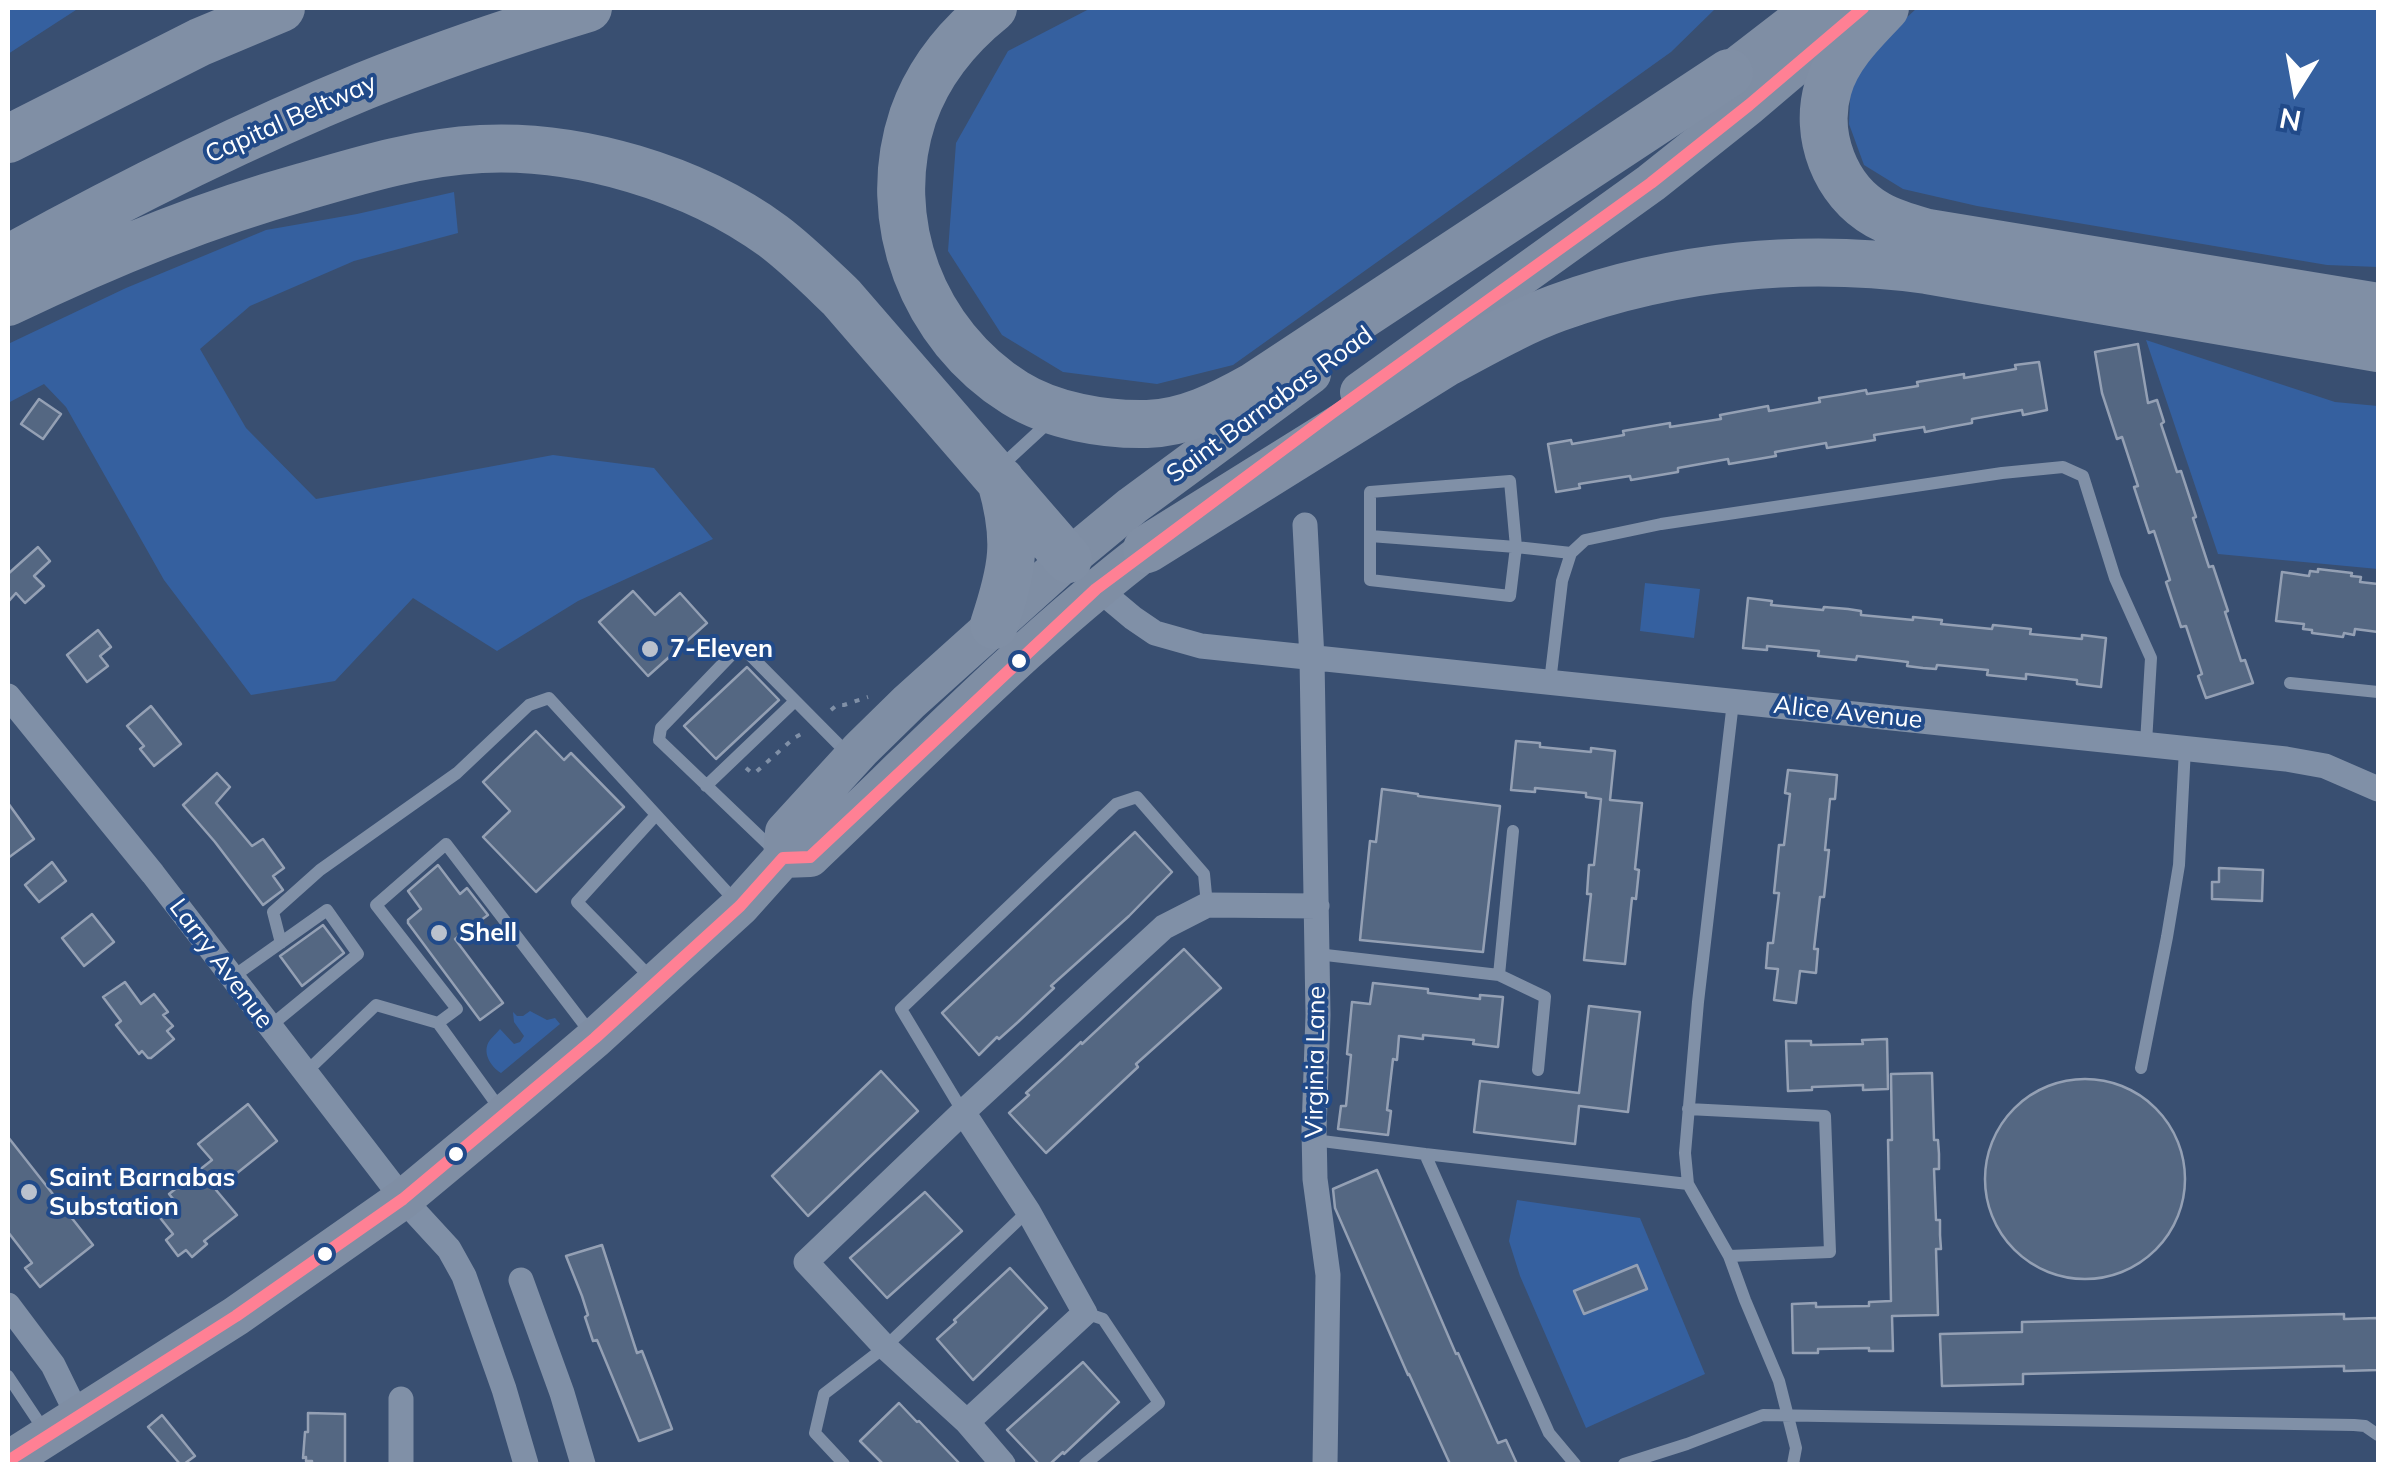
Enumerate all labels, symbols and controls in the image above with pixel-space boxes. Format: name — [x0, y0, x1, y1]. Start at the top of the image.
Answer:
north arrow — [2246, 40, 2346, 140]
street label: Capital Beltway — [201, 68, 381, 170]
text: N — [2276, 101, 2304, 139]
street label: Saint Barnabas Road — [1161, 320, 1379, 490]
place label: 7-Eleven — [670, 634, 773, 664]
marker: 7-Eleven — [639, 638, 661, 660]
unlabelled marker — [1009, 651, 1029, 671]
street label: Alice Avenue — [1772, 690, 1924, 736]
street label: Larry Avenue — [163, 893, 279, 1035]
place label: Shell — [459, 918, 517, 948]
marker: Shell — [428, 922, 450, 944]
street label: Virginia Lane — [1300, 986, 1332, 1138]
unlabelled marker — [446, 1144, 466, 1164]
place label: Saint Barnabas Substation — [49, 1163, 235, 1222]
marker: Saint Barnabas Substation — [18, 1181, 40, 1203]
unlabelled marker — [315, 1244, 335, 1264]

